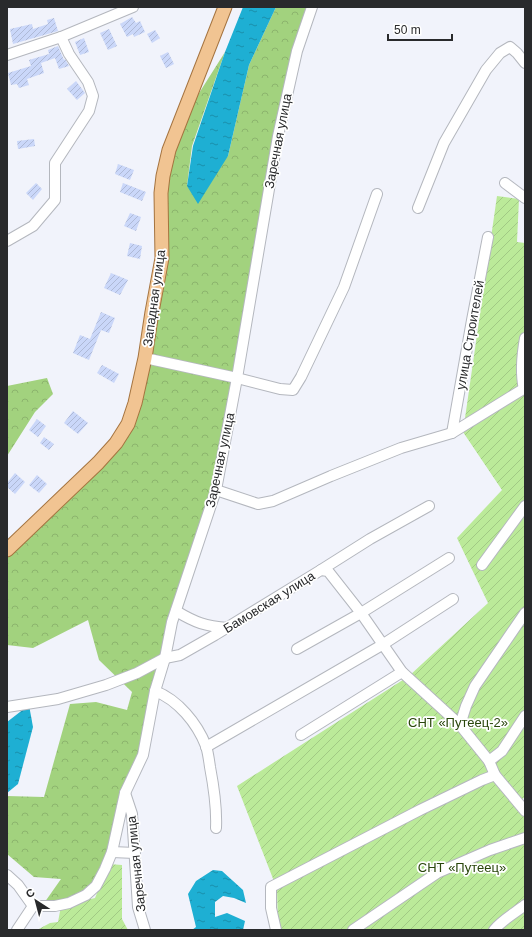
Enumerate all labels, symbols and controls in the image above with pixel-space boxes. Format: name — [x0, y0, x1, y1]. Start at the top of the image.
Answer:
scale bar — [388, 16, 452, 42]
text: 50 m — [394, 23, 421, 37]
street label: Заречная улица — [261, 91, 295, 190]
street label: Западная улица — [140, 248, 168, 347]
street label: улица Строителей — [453, 279, 487, 391]
street label: Заречная улица — [203, 410, 238, 509]
street label: Бамовская улица — [221, 567, 318, 636]
park label: СНТ «Путеец-2» — [408, 715, 508, 730]
street label: Заречная улица — [123, 814, 149, 913]
park label: СНТ «Путеец» — [418, 860, 506, 875]
north arrow — [16, 881, 56, 921]
text: С — [23, 886, 37, 900]

